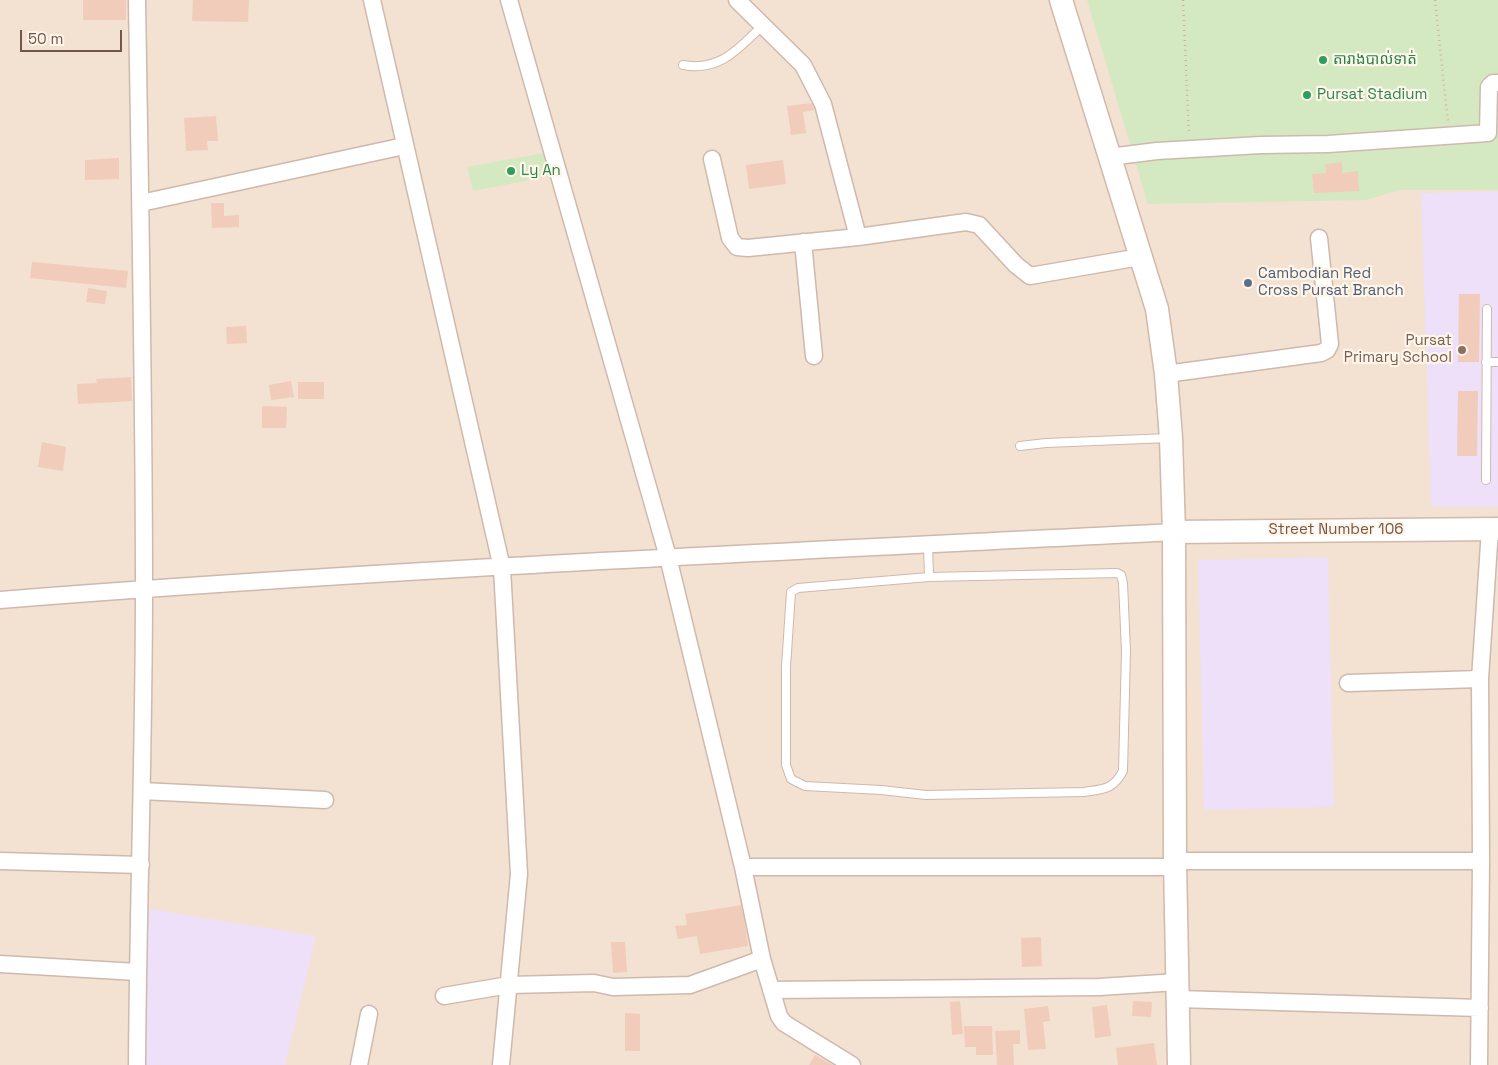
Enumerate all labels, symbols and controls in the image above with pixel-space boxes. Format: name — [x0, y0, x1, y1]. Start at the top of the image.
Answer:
scale bar — [22, 20, 125, 52]
text: 50 m — [28, 29, 63, 48]
place label: តារាងបាល់ទាត់ — [1333, 51, 1417, 69]
marker: តារាងបាល់ទាត់ — [1317, 54, 1329, 66]
place label: Pursat Stadium — [1317, 86, 1427, 104]
marker: Pursat Stadium — [1301, 89, 1313, 101]
place label: Ly An — [521, 162, 561, 180]
marker: Ly An — [505, 165, 517, 177]
place label: Cambodian Red Cross Pursat Branch — [1258, 265, 1404, 300]
marker: Cambodian Red Cross Pursat Branch — [1242, 277, 1254, 289]
place label: Pursat Primary School — [1344, 332, 1452, 367]
marker: Pursat Primary School — [1456, 344, 1468, 356]
street label: Street Number 106 — [1269, 521, 1403, 539]

